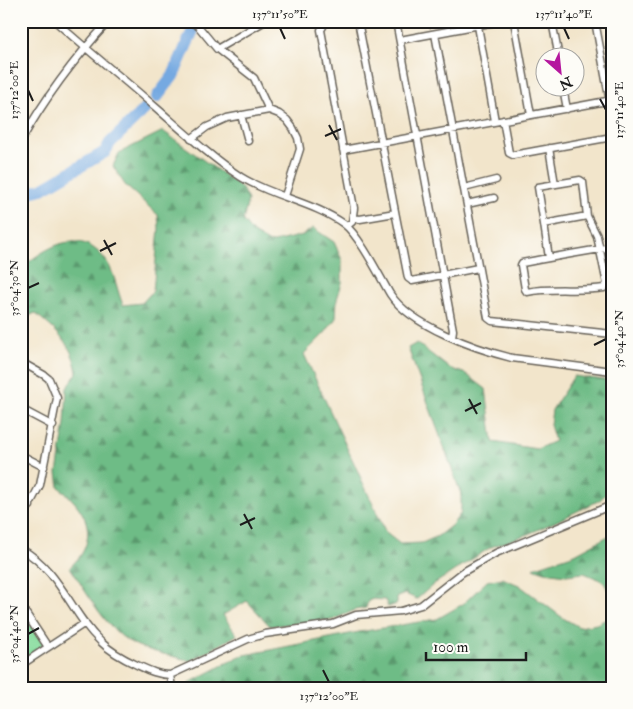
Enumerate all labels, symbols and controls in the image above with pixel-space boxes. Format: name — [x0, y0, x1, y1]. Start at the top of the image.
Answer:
text: 137°11'50"E — [252, 7, 308, 22]
text: 137°11'40"E — [536, 7, 593, 22]
north arrow — [536, 48, 586, 98]
text: 137°12'00"E — [7, 61, 22, 119]
text: N — [556, 72, 576, 94]
text: 137°11'40"E — [612, 81, 627, 138]
text: 35°04'30"N — [7, 259, 22, 316]
text: 35°04'40"N — [612, 310, 627, 368]
text: 35°04'40"N — [7, 605, 22, 663]
scale bar — [426, 629, 526, 661]
text: 100 m — [433, 638, 469, 657]
text: 137°12'00"E — [300, 689, 358, 704]

